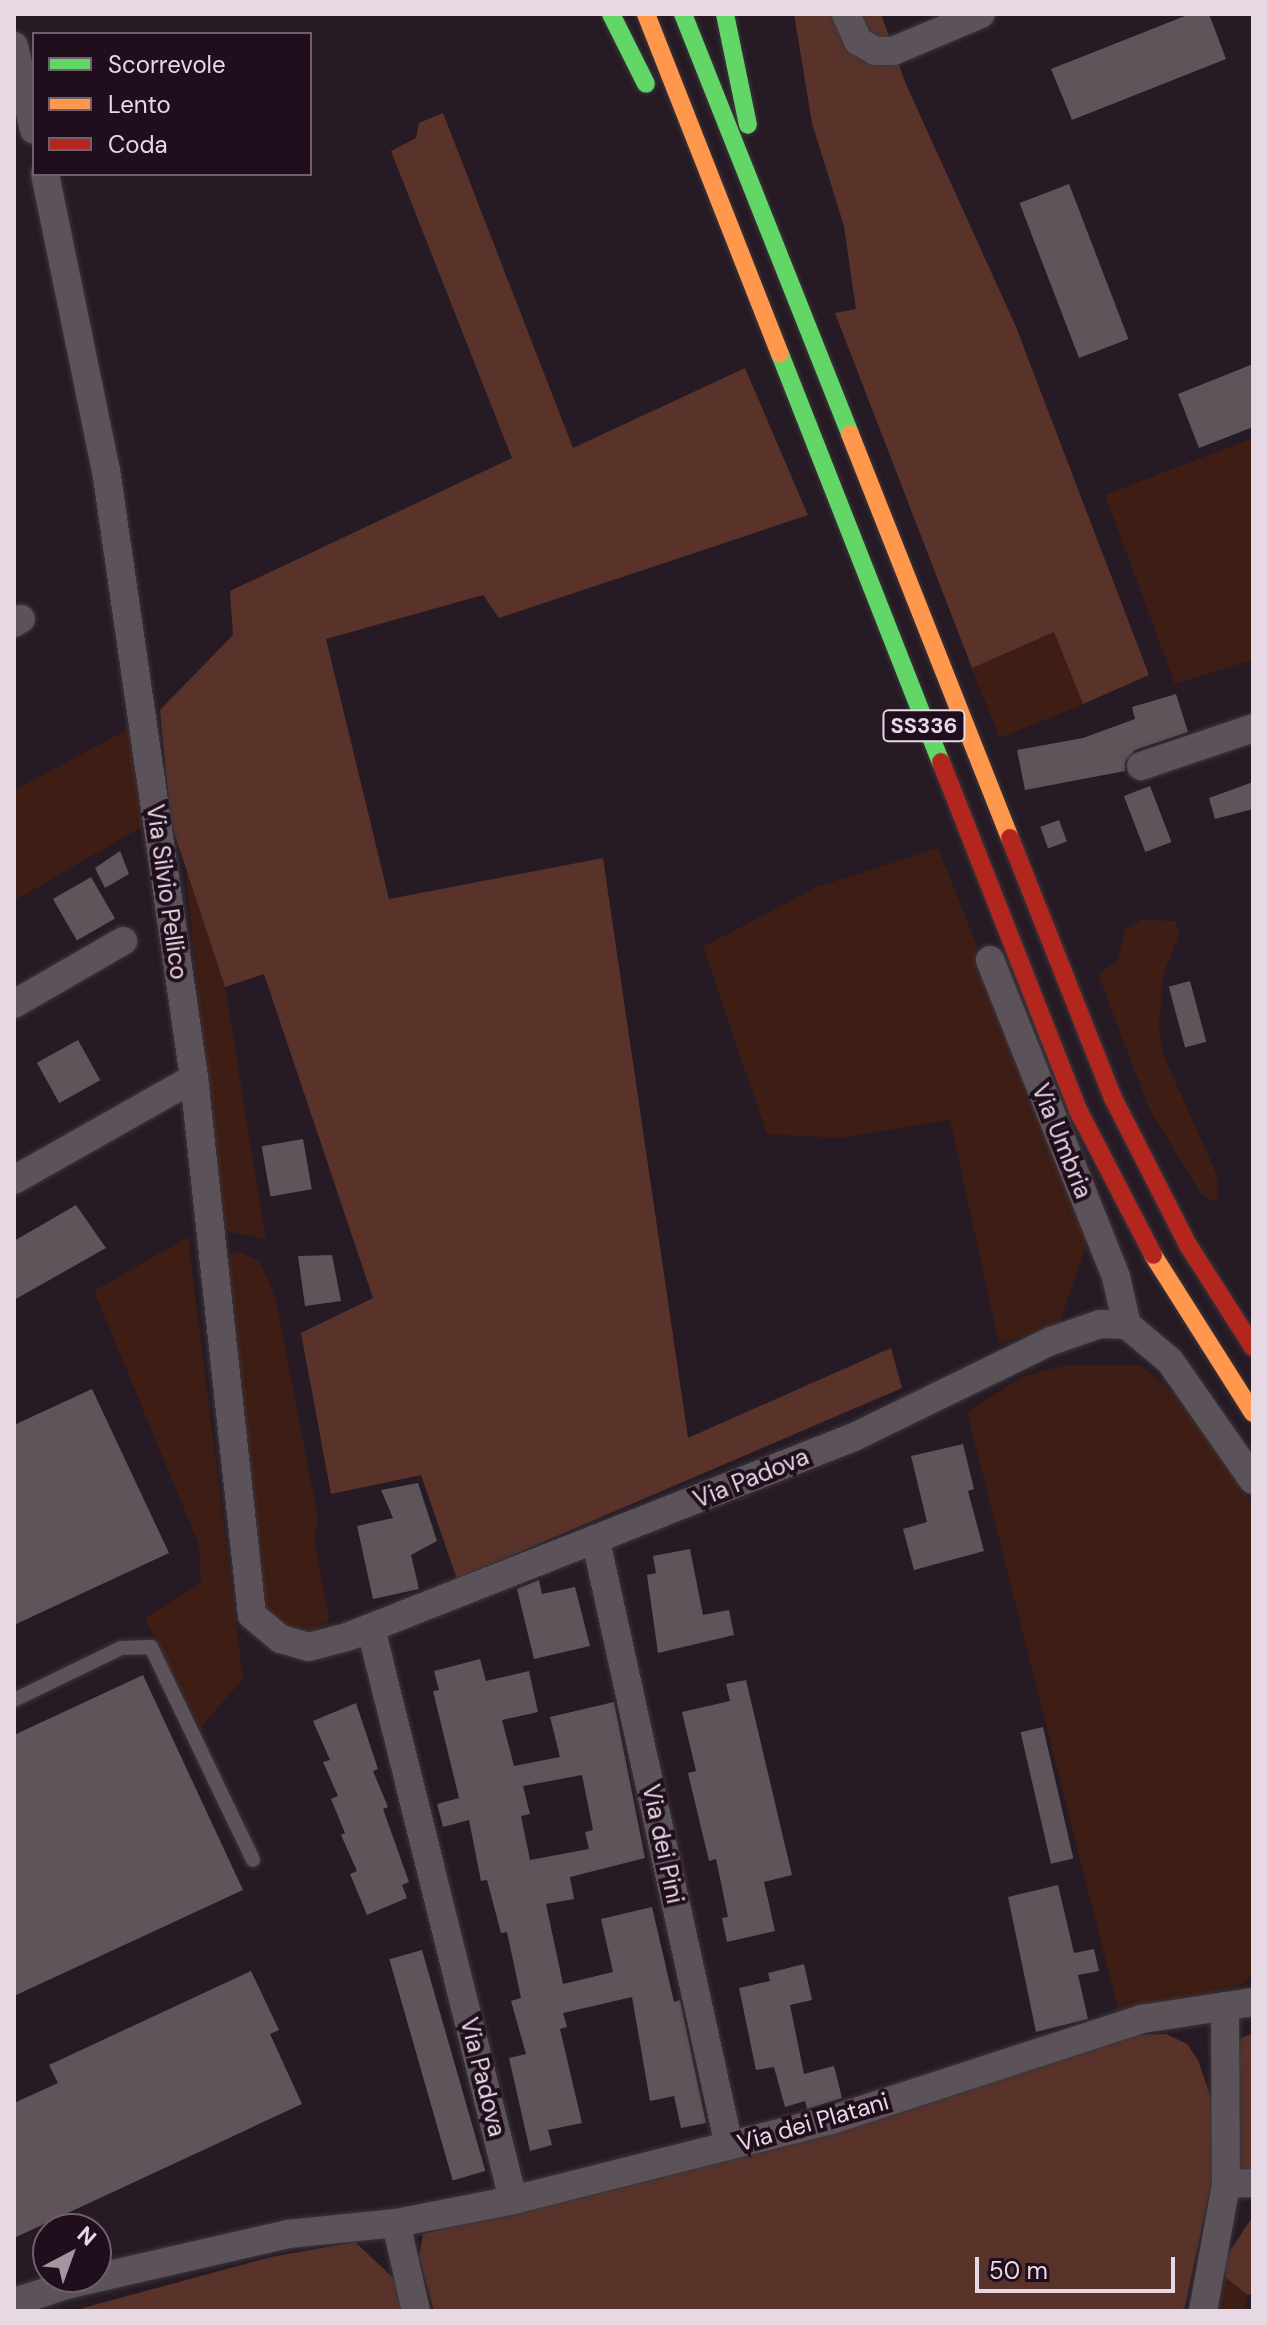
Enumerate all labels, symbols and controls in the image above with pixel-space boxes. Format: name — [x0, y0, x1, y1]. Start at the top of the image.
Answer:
legend — [32, 32, 312, 176]
text: Scorrevole — [108, 49, 226, 80]
text: Lento — [108, 89, 171, 120]
text: Coda — [108, 129, 168, 160]
road number: SS336 — [882, 708, 966, 744]
street label: Via Silvio Pellico — [140, 803, 194, 981]
street label: Via Umbria — [1026, 1079, 1098, 1203]
street label: Via Padova — [689, 1442, 813, 1514]
street label: Via dei Pini — [636, 1782, 690, 1906]
street label: Via Padova — [454, 2015, 512, 2139]
street label: Via dei Platani — [734, 2087, 892, 2157]
north arrow — [32, 2213, 112, 2293]
text: N — [71, 2220, 102, 2252]
scale bar — [979, 2241, 1179, 2291]
text: 50 m — [989, 2255, 1048, 2286]

